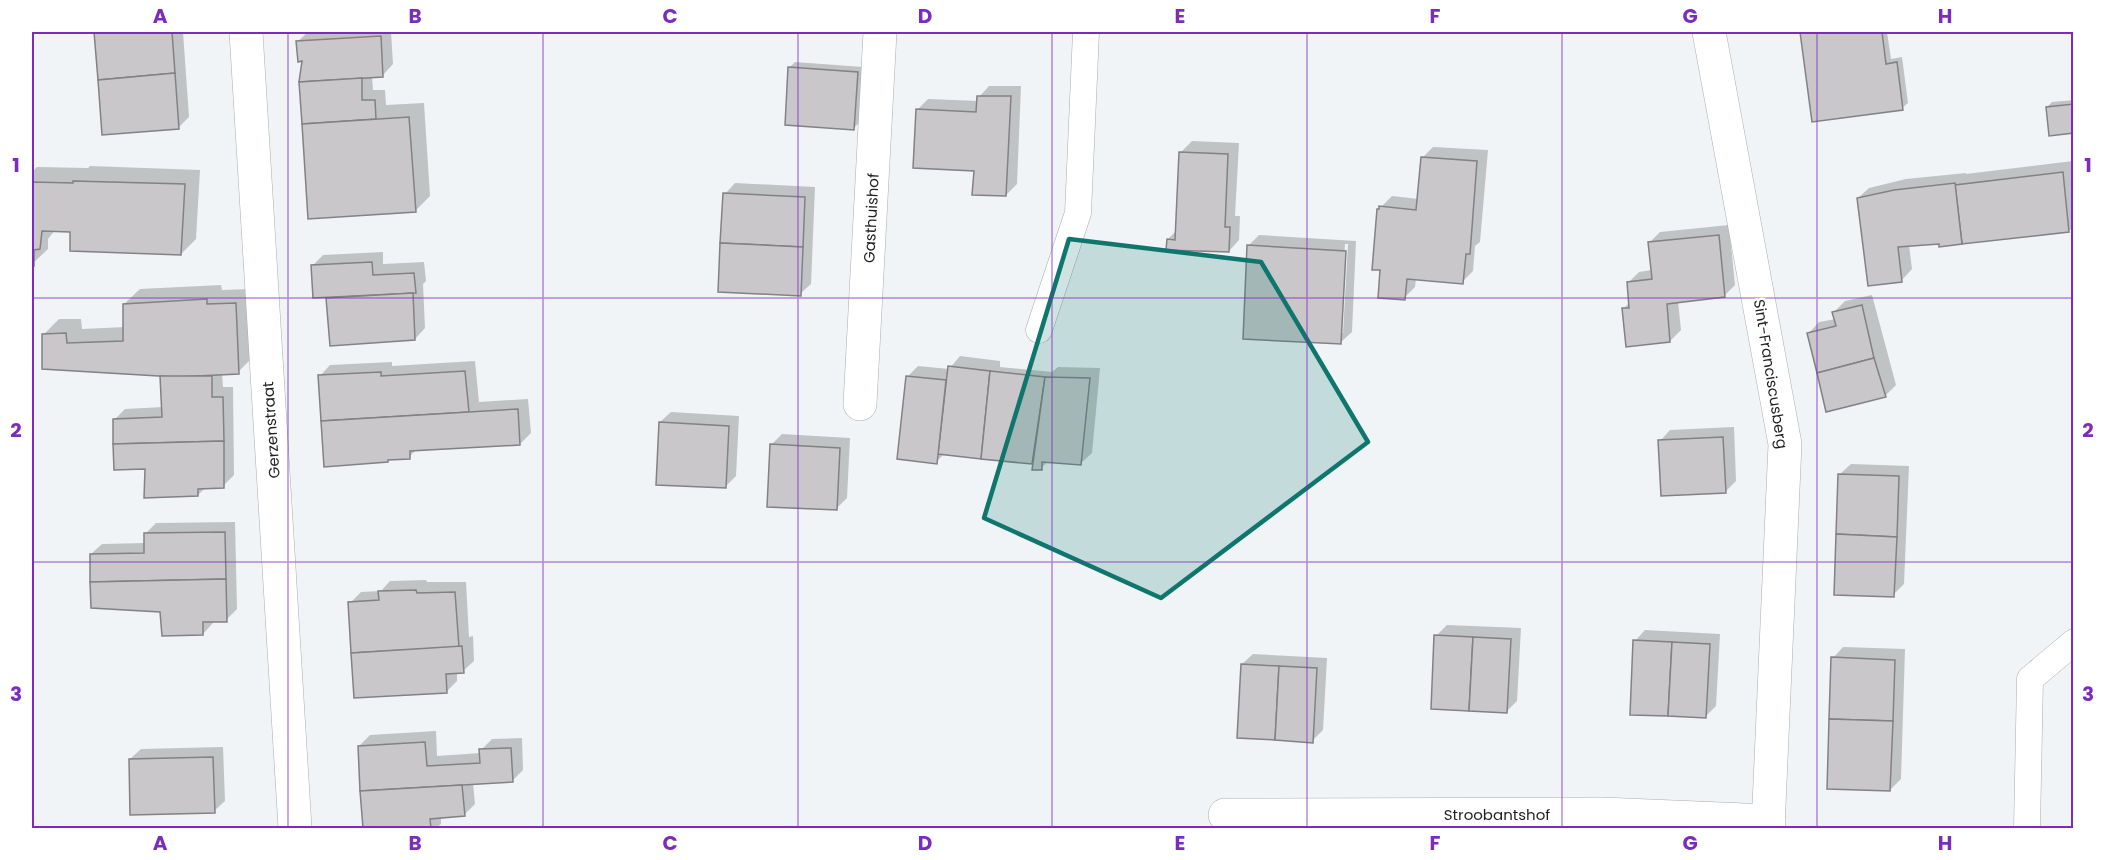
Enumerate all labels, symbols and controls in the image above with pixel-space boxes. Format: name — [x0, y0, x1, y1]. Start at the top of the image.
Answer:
text: A — [153, 2, 168, 30]
text: B — [408, 2, 422, 30]
text: C — [662, 2, 678, 30]
text: D — [918, 2, 932, 30]
text: E — [1175, 2, 1185, 30]
text: F — [1430, 2, 1441, 30]
text: G — [1682, 2, 1698, 30]
text: H — [1938, 2, 1952, 30]
text: 1 — [12, 151, 20, 179]
text: 1 — [2084, 151, 2092, 179]
street label: Gasthuishof — [858, 172, 884, 263]
street label: Sint-Franciscusberg — [1749, 298, 1793, 450]
street label: Gerzenstraat — [257, 381, 285, 479]
text: 2 — [10, 416, 22, 444]
text: 2 — [2082, 416, 2094, 444]
text: 3 — [10, 680, 22, 708]
text: 3 — [2082, 680, 2094, 708]
street label: Stroobantshof — [1444, 804, 1550, 825]
text: A — [153, 829, 168, 857]
text: B — [408, 829, 422, 857]
text: C — [662, 829, 678, 857]
text: D — [918, 829, 932, 857]
text: E — [1175, 829, 1185, 857]
text: F — [1430, 829, 1441, 857]
text: G — [1682, 829, 1698, 857]
text: H — [1938, 829, 1952, 857]

